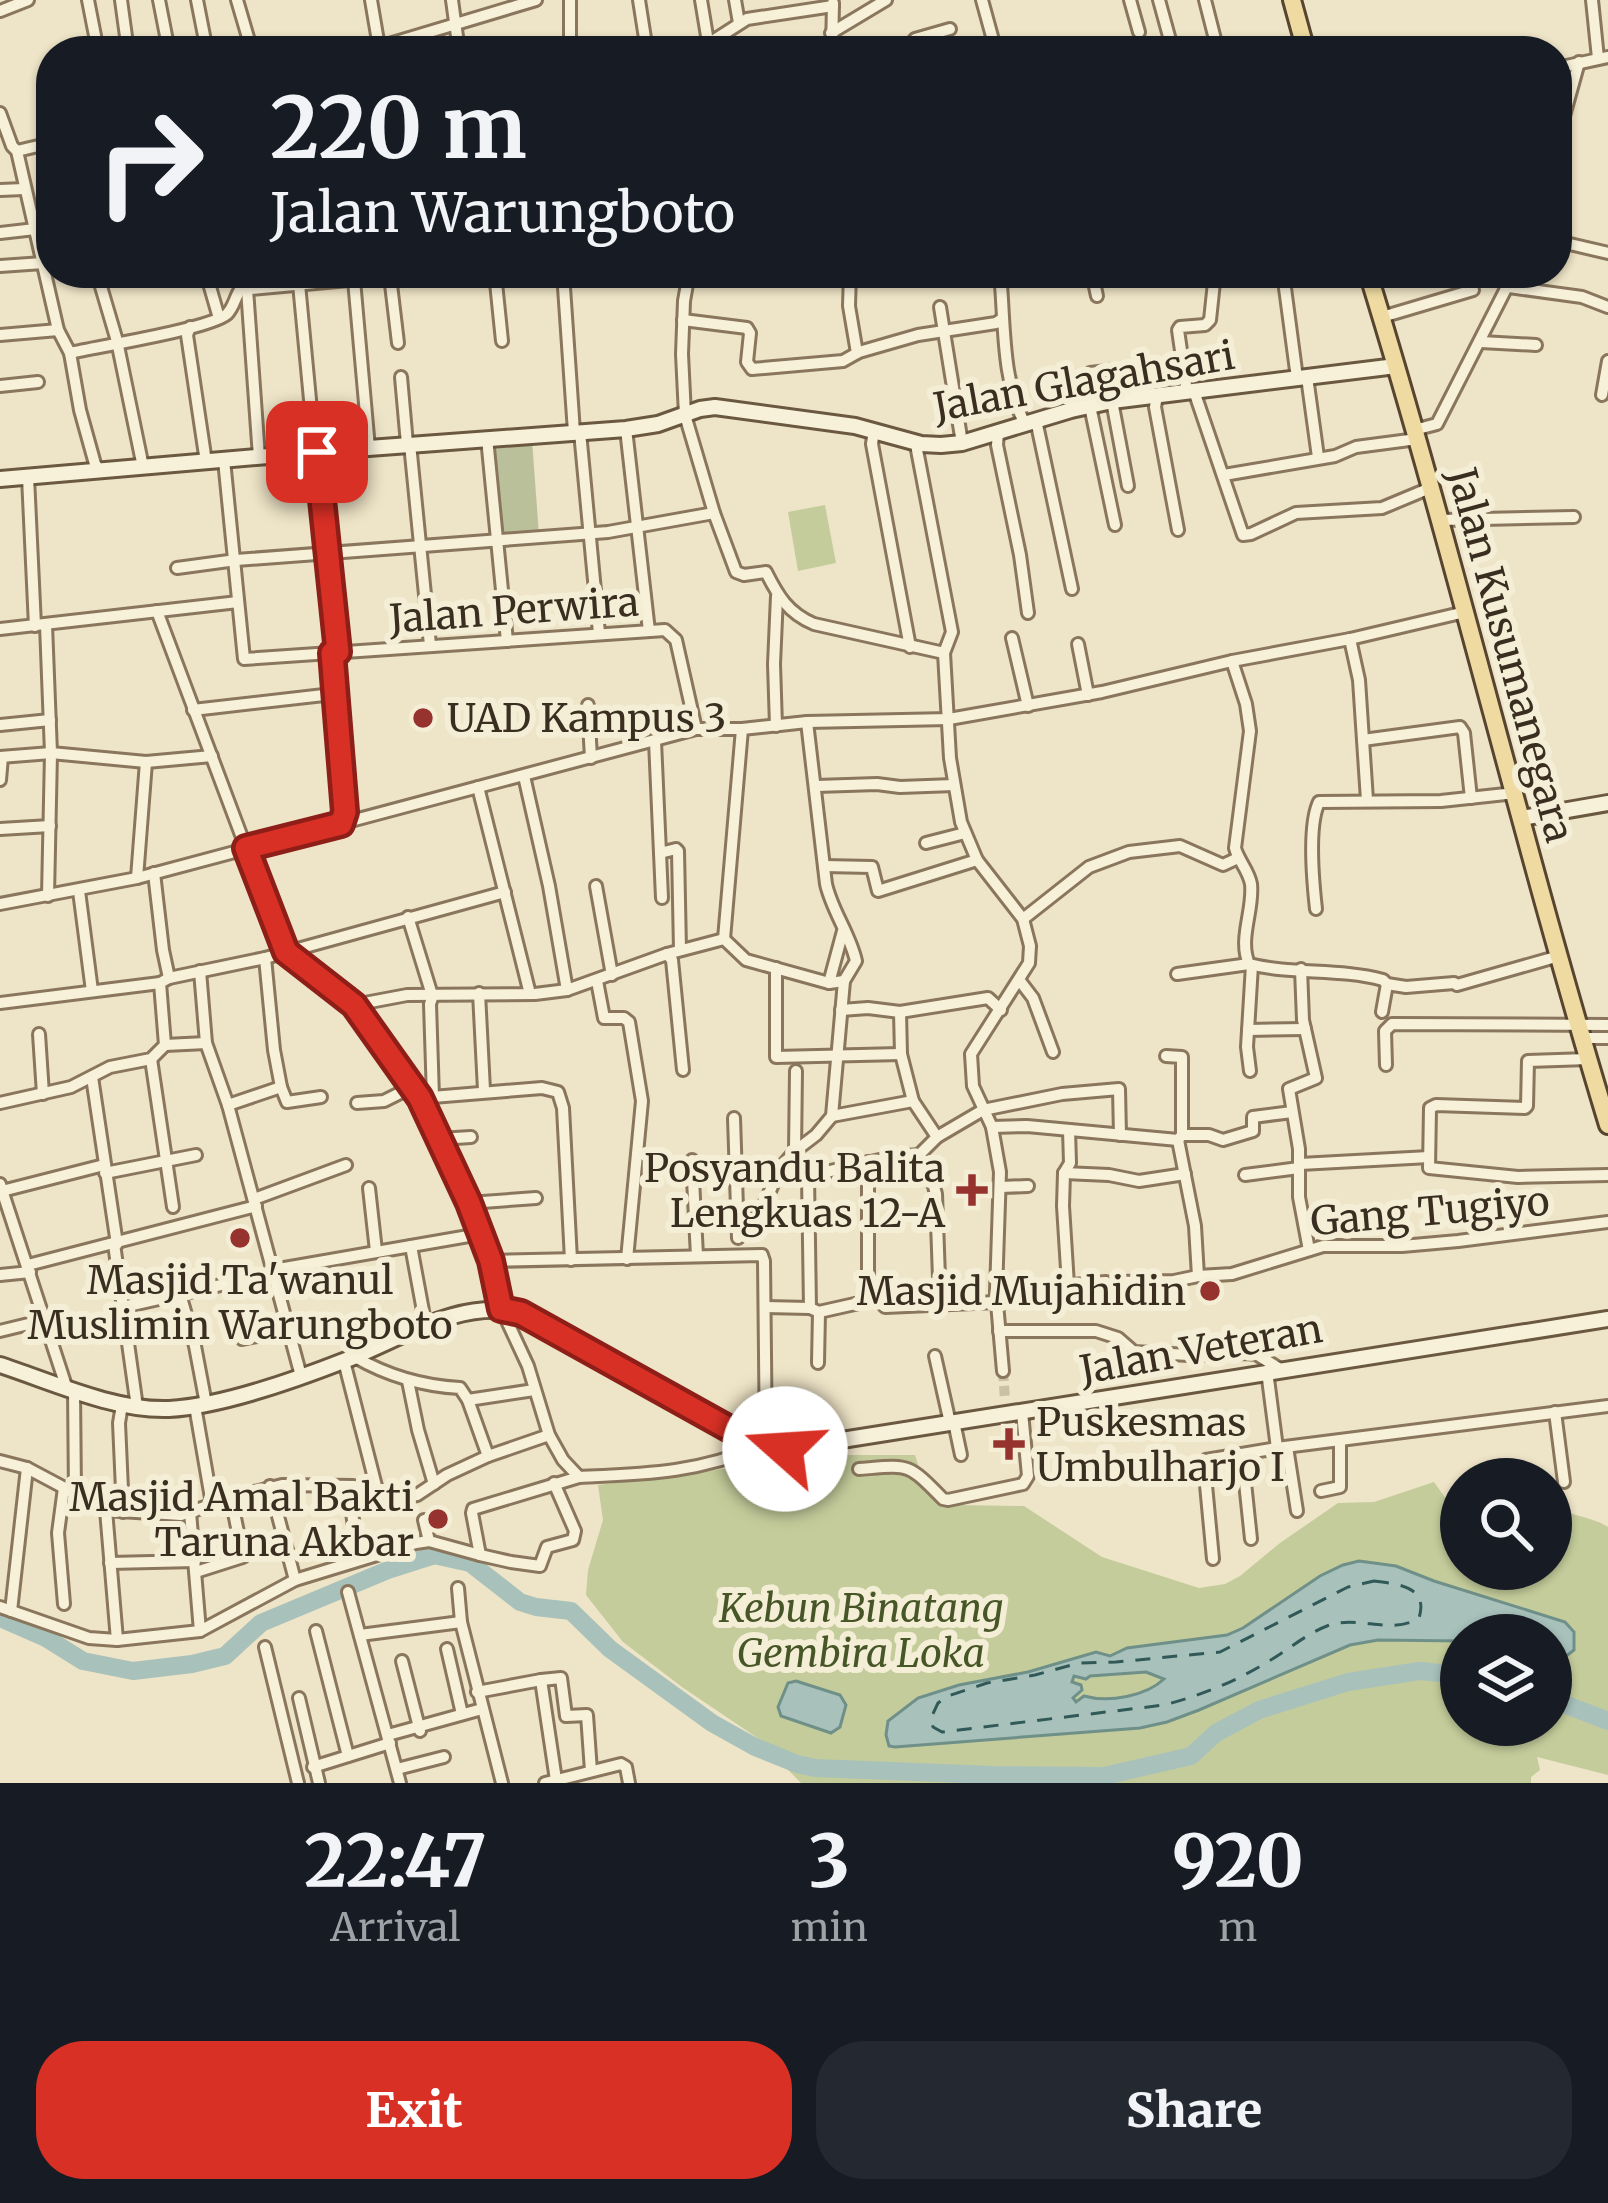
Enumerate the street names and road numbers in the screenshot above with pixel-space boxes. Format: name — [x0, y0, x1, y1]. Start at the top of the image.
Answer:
street label: Jalan Glagahsari — [929, 331, 1238, 432]
street label: Jalan Kusumanegara — [1437, 462, 1584, 848]
street label: Jalan Perwira — [387, 577, 640, 644]
street label: Gang Tugiyo — [1309, 1177, 1551, 1246]
street label: Jalan Veteran — [1075, 1304, 1326, 1395]

